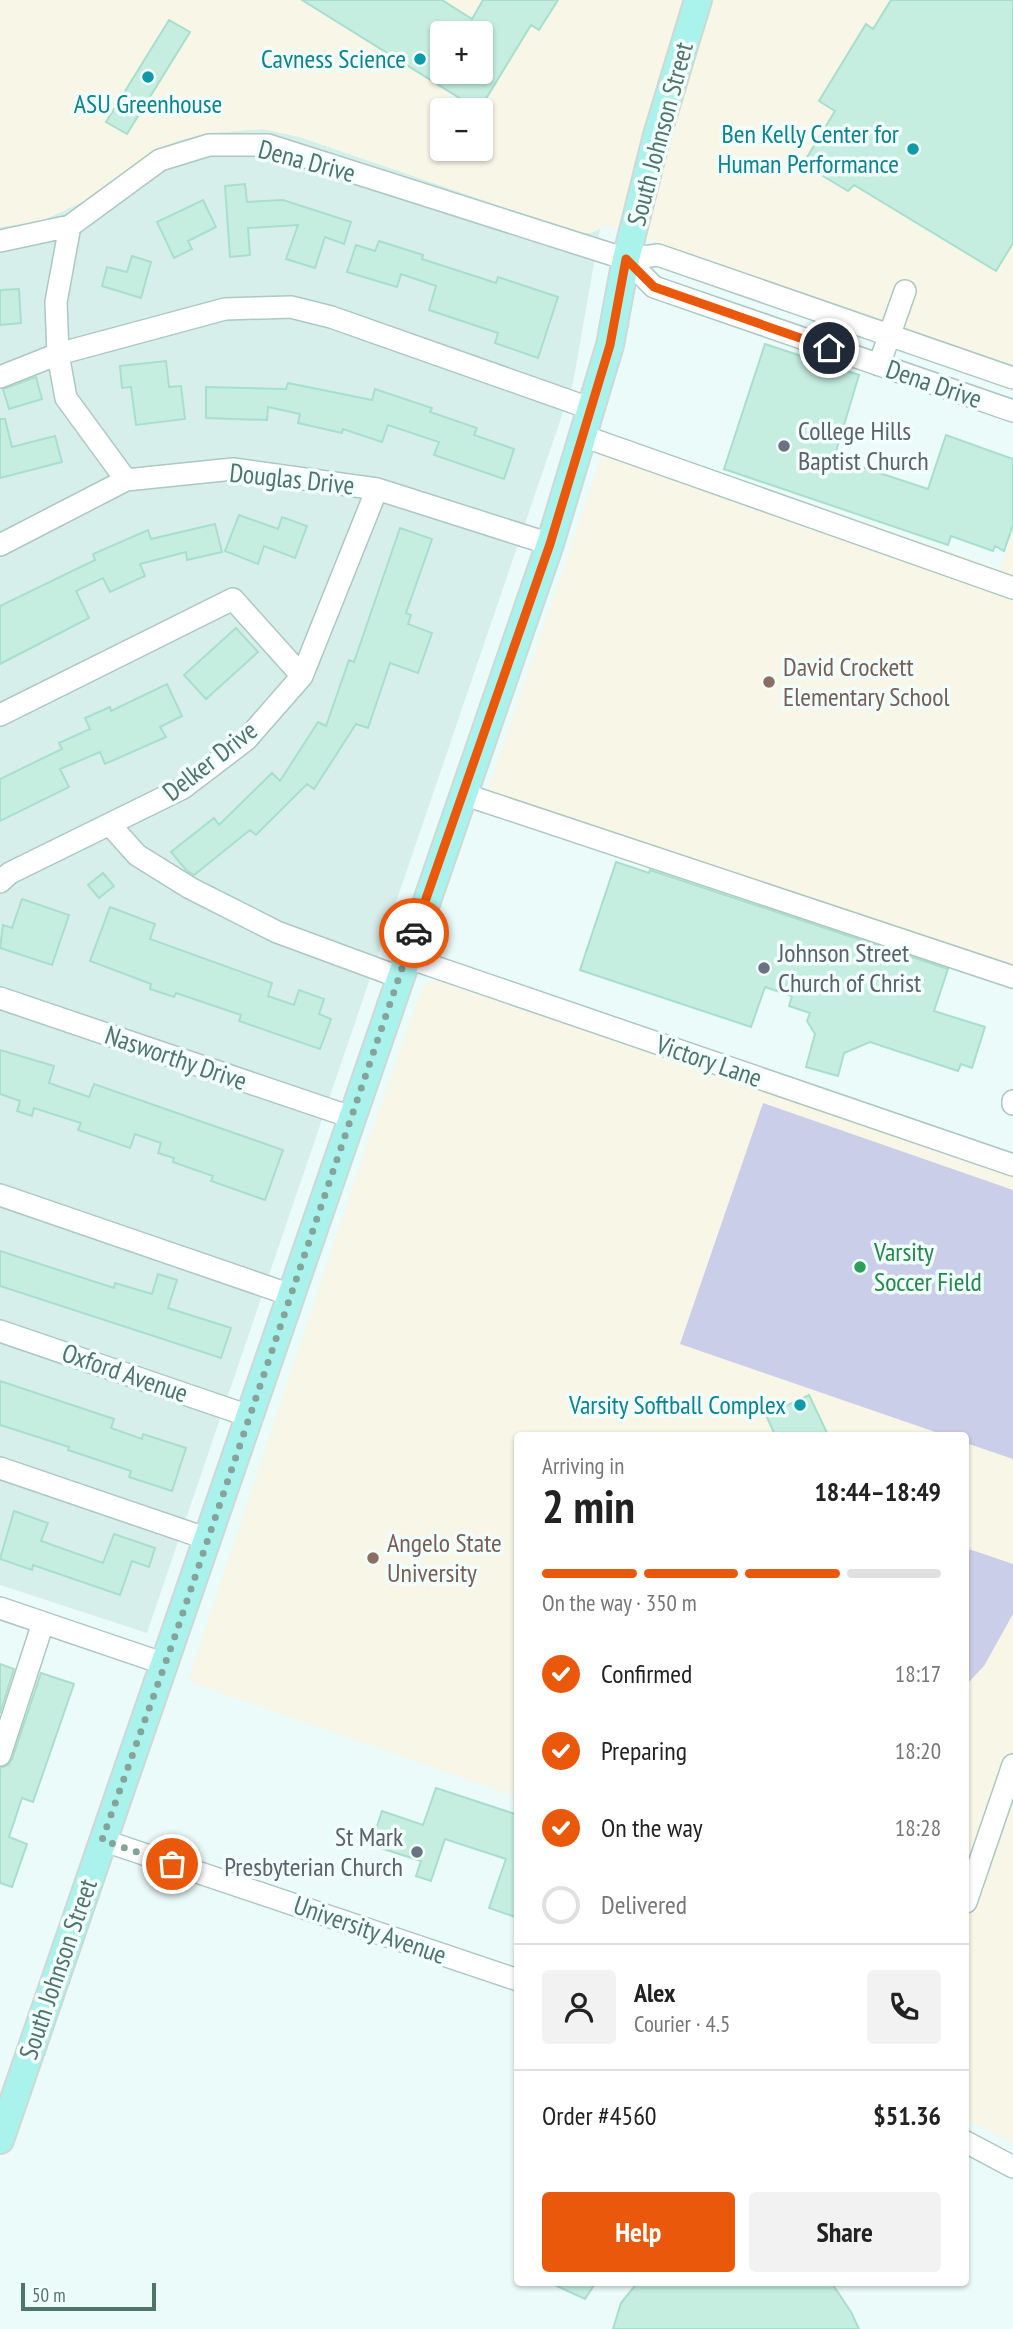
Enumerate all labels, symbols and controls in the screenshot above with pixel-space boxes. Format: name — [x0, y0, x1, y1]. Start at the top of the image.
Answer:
map controls — [430, 21, 493, 161]
button: + — [430, 21, 493, 84]
street label: South Johnson Street — [619, 38, 700, 229]
place label: Cavness Science — [261, 42, 406, 75]
marker: Cavness Science — [412, 51, 428, 67]
marker: ASU Greenhouse — [140, 69, 156, 85]
place label: ASU Greenhouse — [74, 87, 222, 120]
button: − — [430, 98, 493, 161]
place label: Ben Kelly Center for Human Performance — [718, 117, 899, 180]
street label: Dena Drive — [255, 132, 359, 189]
marker: Ben Kelly Center for Human Performance — [905, 141, 921, 157]
pin — [799, 318, 859, 378]
icon: home — [810, 329, 848, 367]
street label: Dena Drive — [882, 352, 986, 415]
place label: College Hills Baptist Church — [798, 414, 929, 477]
marker: College Hills Baptist Church — [776, 438, 792, 454]
street label: Douglas Drive — [228, 456, 356, 501]
place label: David Crockett Elementary School — [783, 650, 950, 713]
marker: David Crockett Elementary School — [761, 674, 777, 690]
street label: Delker Drive — [156, 713, 264, 808]
courier — [379, 898, 449, 968]
icon: car — [395, 914, 433, 952]
place label: Johnson Street Church of Christ — [777, 936, 921, 999]
marker: Johnson Street Church of Christ — [756, 960, 772, 976]
street label: Nasworthy Drive — [101, 1018, 251, 1097]
street label: Victory Lane — [651, 1027, 766, 1094]
place label: Varsity Soccer Field — [873, 1235, 982, 1298]
marker: Varsity Soccer Field — [852, 1259, 868, 1275]
street label: Oxford Avenue — [58, 1336, 192, 1409]
place label: Varsity Softball Complex — [568, 1388, 786, 1421]
marker: Varsity Softball Complex — [792, 1397, 808, 1413]
text: Arriving in — [542, 1451, 624, 1480]
text: 18:44–18:49 — [814, 1475, 941, 1508]
text: 2 min — [542, 1476, 635, 1536]
place label: Angelo State University — [387, 1526, 502, 1589]
marker: Angelo State University — [365, 1550, 381, 1566]
text: On the way · 350 m — [542, 1588, 697, 1617]
icon: check — [542, 1655, 580, 1693]
text: Confirmed — [601, 1657, 692, 1690]
text: 18:17 — [895, 1659, 941, 1688]
icon: check — [542, 1732, 580, 1770]
text: Preparing — [601, 1734, 687, 1767]
text: 18:20 — [895, 1736, 941, 1765]
icon: check — [542, 1809, 580, 1847]
text: On the way — [601, 1811, 703, 1844]
text: 18:28 — [895, 1813, 941, 1842]
place label: St Mark Presbyterian Church — [224, 1820, 403, 1883]
pin — [142, 1834, 202, 1894]
marker: St Mark Presbyterian Church — [409, 1844, 425, 1860]
icon: bag — [153, 1845, 191, 1883]
street label: South Johnson Street — [11, 1874, 104, 2064]
street label: University Avenue — [289, 1888, 451, 1971]
text: Delivered — [601, 1888, 687, 1921]
button: person — [542, 1970, 616, 2044]
button: phone — [867, 1970, 941, 2044]
text: Alex — [634, 1976, 675, 2009]
text: Courier · 4.5 — [634, 2009, 730, 2038]
text: Order #4560 — [542, 2099, 657, 2132]
text: $51.36 — [873, 2099, 941, 2132]
button: Help — [542, 2192, 735, 2272]
button: Share — [749, 2192, 941, 2272]
scale bar — [21, 2280, 156, 2312]
text: 50 m — [32, 2283, 66, 2307]

